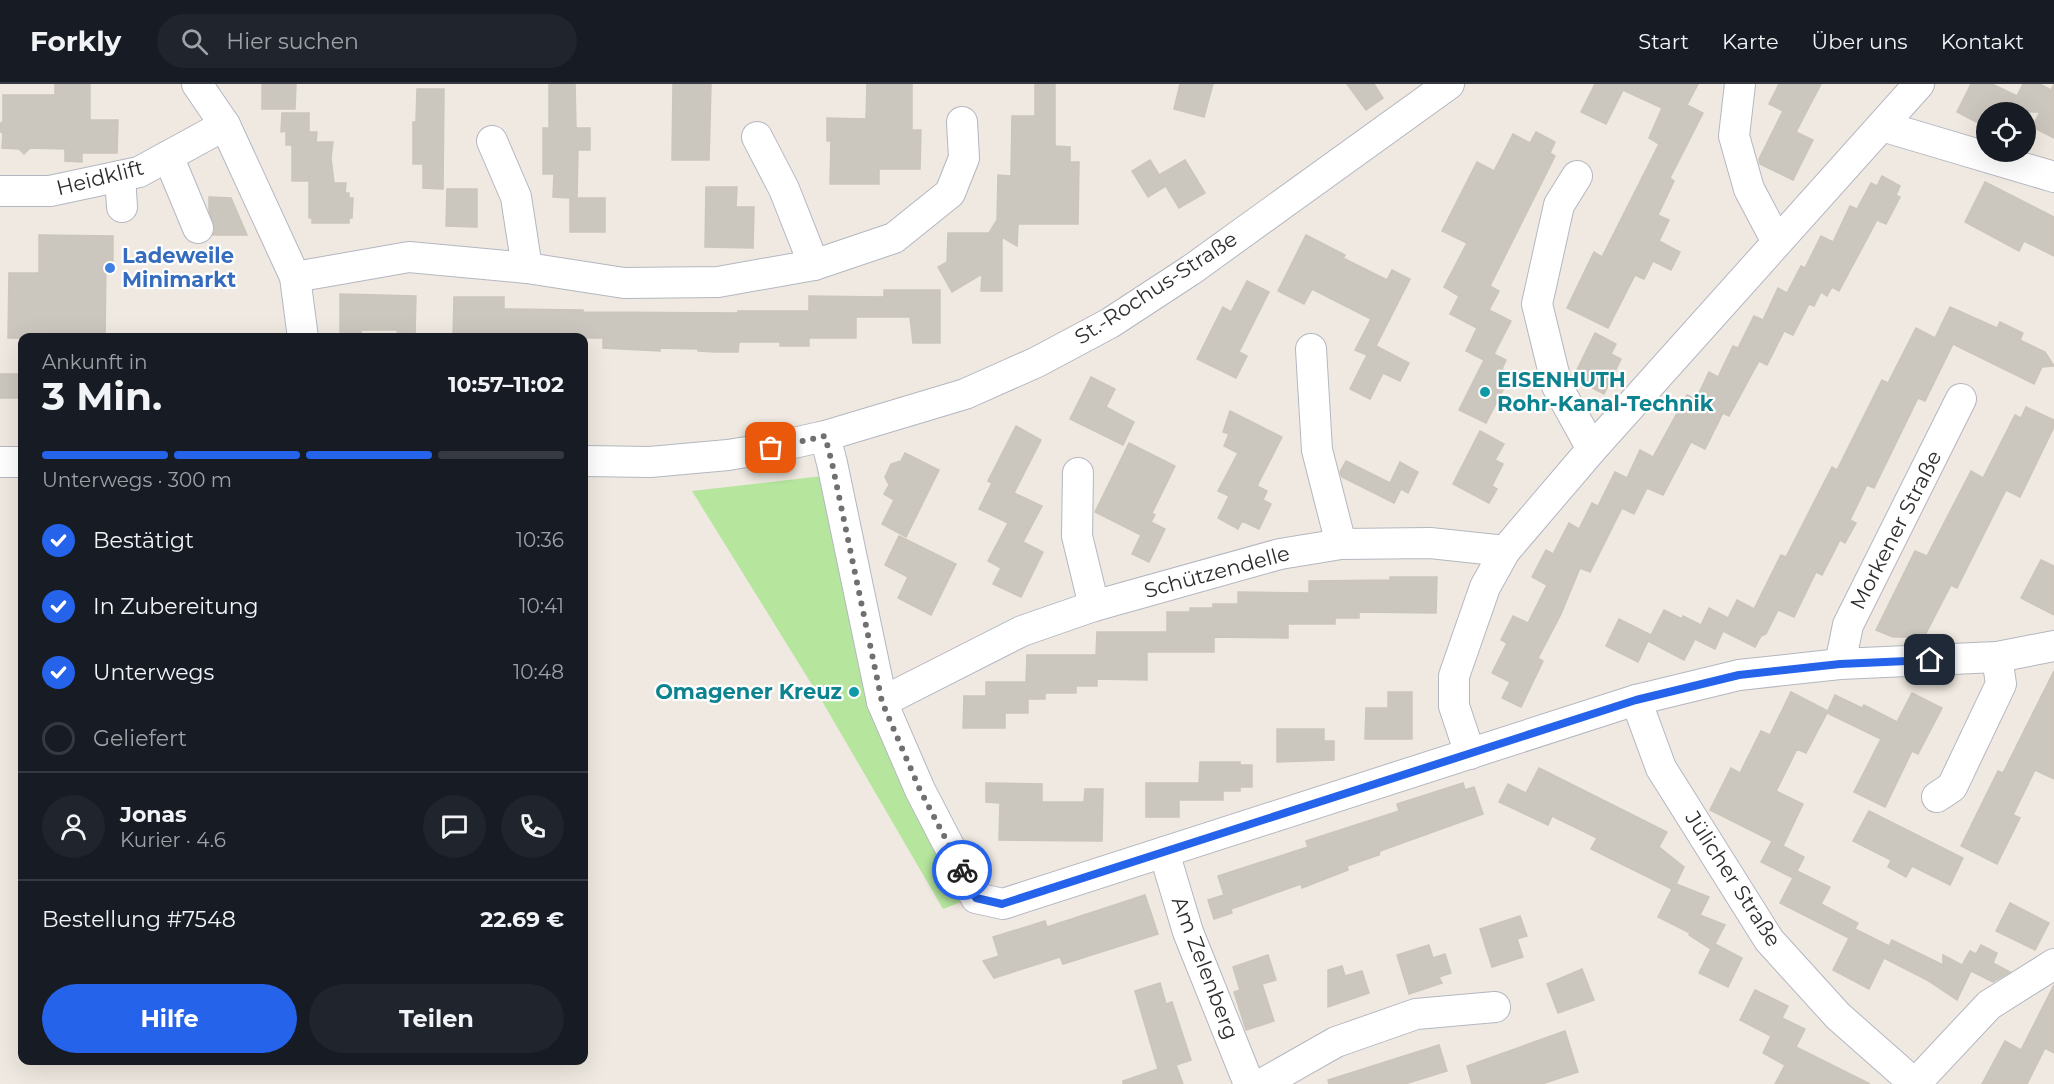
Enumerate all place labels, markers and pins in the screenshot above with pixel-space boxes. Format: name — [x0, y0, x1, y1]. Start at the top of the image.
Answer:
place label: Ladeweile Minimarkt — [122, 243, 236, 292]
marker: Ladeweile Minimarkt — [103, 261, 117, 275]
place label: EISENHUTH Rohr-Kanal-Technik — [1497, 367, 1714, 416]
marker: EISENHUTH Rohr-Kanal-Technik — [1478, 385, 1492, 399]
pin — [745, 422, 796, 473]
pin — [1904, 634, 1955, 685]
place label: Omagener Kreuz — [655, 679, 842, 704]
marker: Omagener Kreuz — [847, 685, 861, 699]

